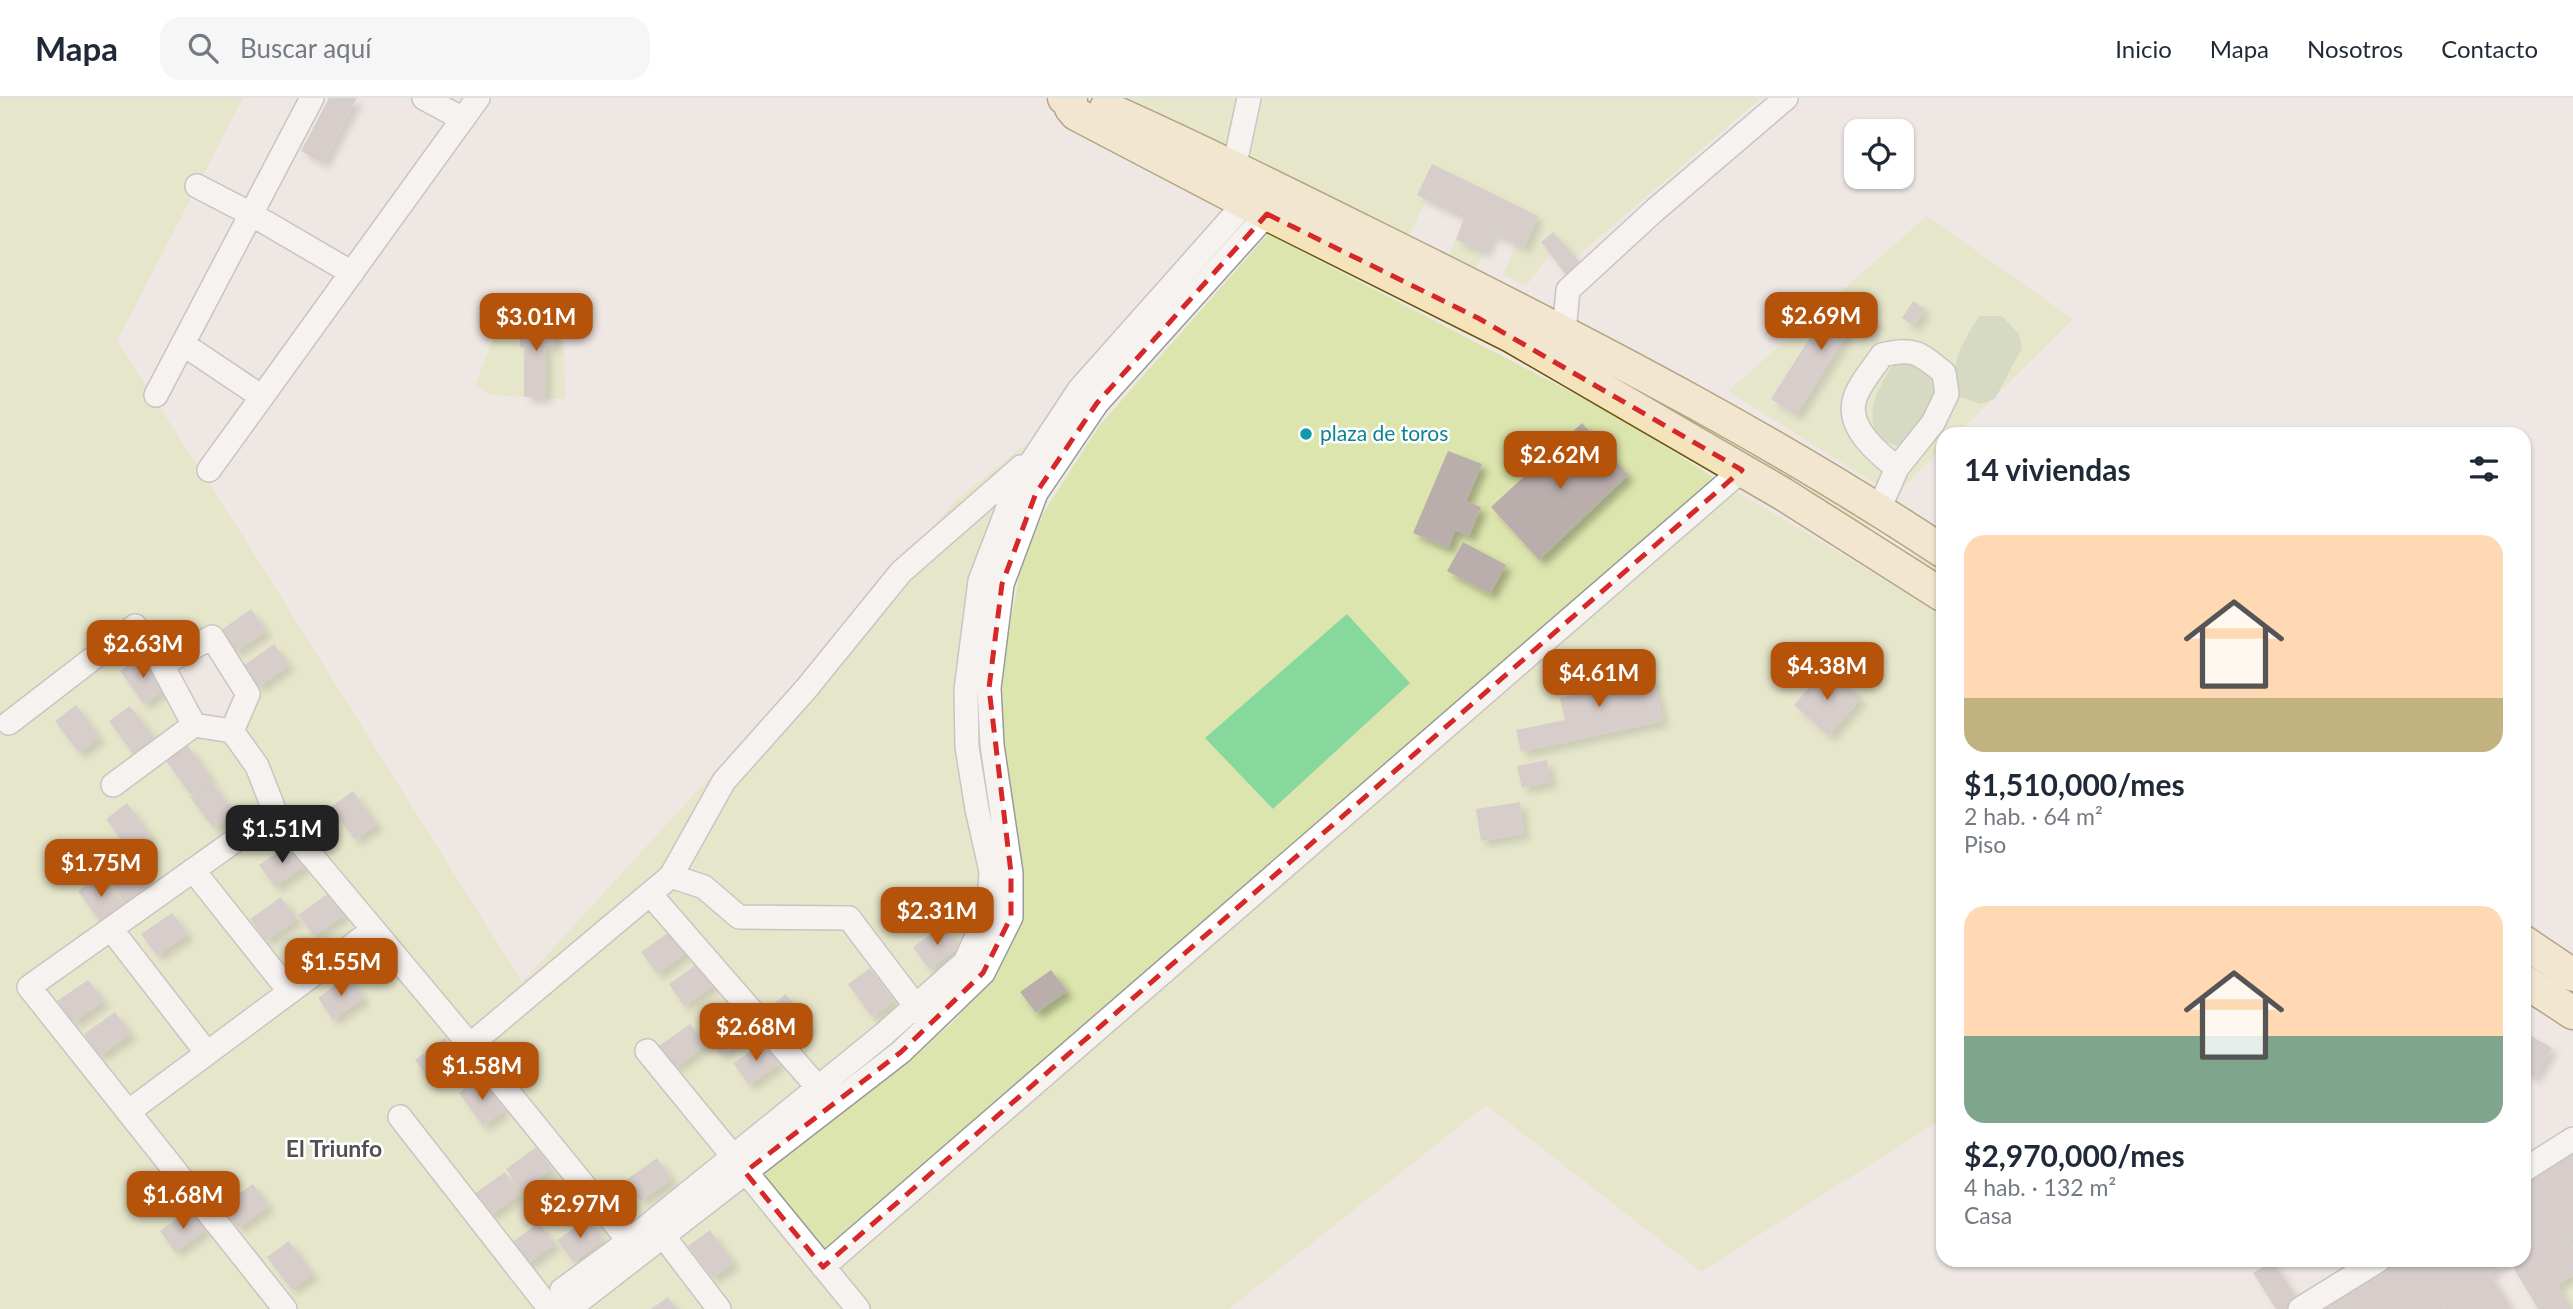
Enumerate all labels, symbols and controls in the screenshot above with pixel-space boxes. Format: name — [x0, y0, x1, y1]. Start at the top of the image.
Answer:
search box — [160, 17, 650, 80]
text: Mapa — [35, 28, 118, 68]
icon: search — [184, 29, 222, 67]
text: Buscar aquí — [240, 32, 371, 64]
text: Inicio — [2115, 34, 2172, 63]
text: Mapa — [2210, 34, 2269, 63]
text: Nosotros — [2307, 34, 2403, 63]
text: Contacto — [2441, 34, 2538, 63]
map controls — [1844, 119, 1914, 189]
button: locate — [1844, 119, 1914, 189]
pin: $2.69M — [1764, 292, 1878, 352]
pin: $3.01M — [479, 294, 593, 353]
text: $2.69M — [1781, 301, 1861, 329]
text: $3.01M — [496, 302, 576, 330]
place label: plaza de toros — [1320, 420, 1448, 445]
marker: plaza de toros — [1298, 426, 1314, 442]
pin: $2.62M — [1503, 432, 1617, 491]
text: $2.62M — [1520, 440, 1600, 468]
icon: filters — [2465, 450, 2503, 488]
text: 14 viviendas — [1964, 451, 2131, 487]
icon: home — [2171, 581, 2297, 707]
pin: $2.63M — [86, 620, 200, 680]
text: $2.63M — [103, 629, 183, 657]
pin: $4.38M — [1770, 642, 1884, 702]
pin: $4.61M — [1542, 650, 1656, 709]
text: $4.38M — [1787, 651, 1867, 679]
text: $4.61M — [1559, 658, 1639, 686]
text: $1,510,000/mes — [1964, 766, 2185, 802]
text: 2 hab. · 64 m² — [1964, 802, 2103, 830]
pin: $1.51M — [225, 806, 339, 865]
text: $1.51M — [242, 814, 322, 842]
text: Piso — [1964, 830, 2006, 858]
pin: $1.75M — [44, 840, 158, 899]
text: $1.75M — [61, 848, 141, 876]
pin: $2.31M — [880, 888, 994, 947]
text: $2.31M — [897, 896, 977, 924]
pin: $1.55M — [284, 939, 398, 998]
text: $1.55M — [301, 947, 381, 975]
icon: home — [2171, 952, 2297, 1078]
pin: $2.68M — [699, 1004, 813, 1063]
text: $2.68M — [716, 1012, 796, 1040]
pin: $1.58M — [425, 1042, 539, 1102]
text: $1.58M — [442, 1051, 522, 1079]
district label: El Triunfo — [286, 1134, 382, 1162]
text: $2,970,000/mes — [1964, 1137, 2185, 1173]
pin: $1.68M — [126, 1172, 240, 1231]
text: 4 hab. · 132 m² — [1964, 1173, 2116, 1201]
text: $1.68M — [143, 1180, 223, 1208]
pin: $2.97M — [523, 1180, 637, 1240]
text: $2.97M — [540, 1189, 620, 1217]
text: Casa — [1964, 1201, 2012, 1229]

